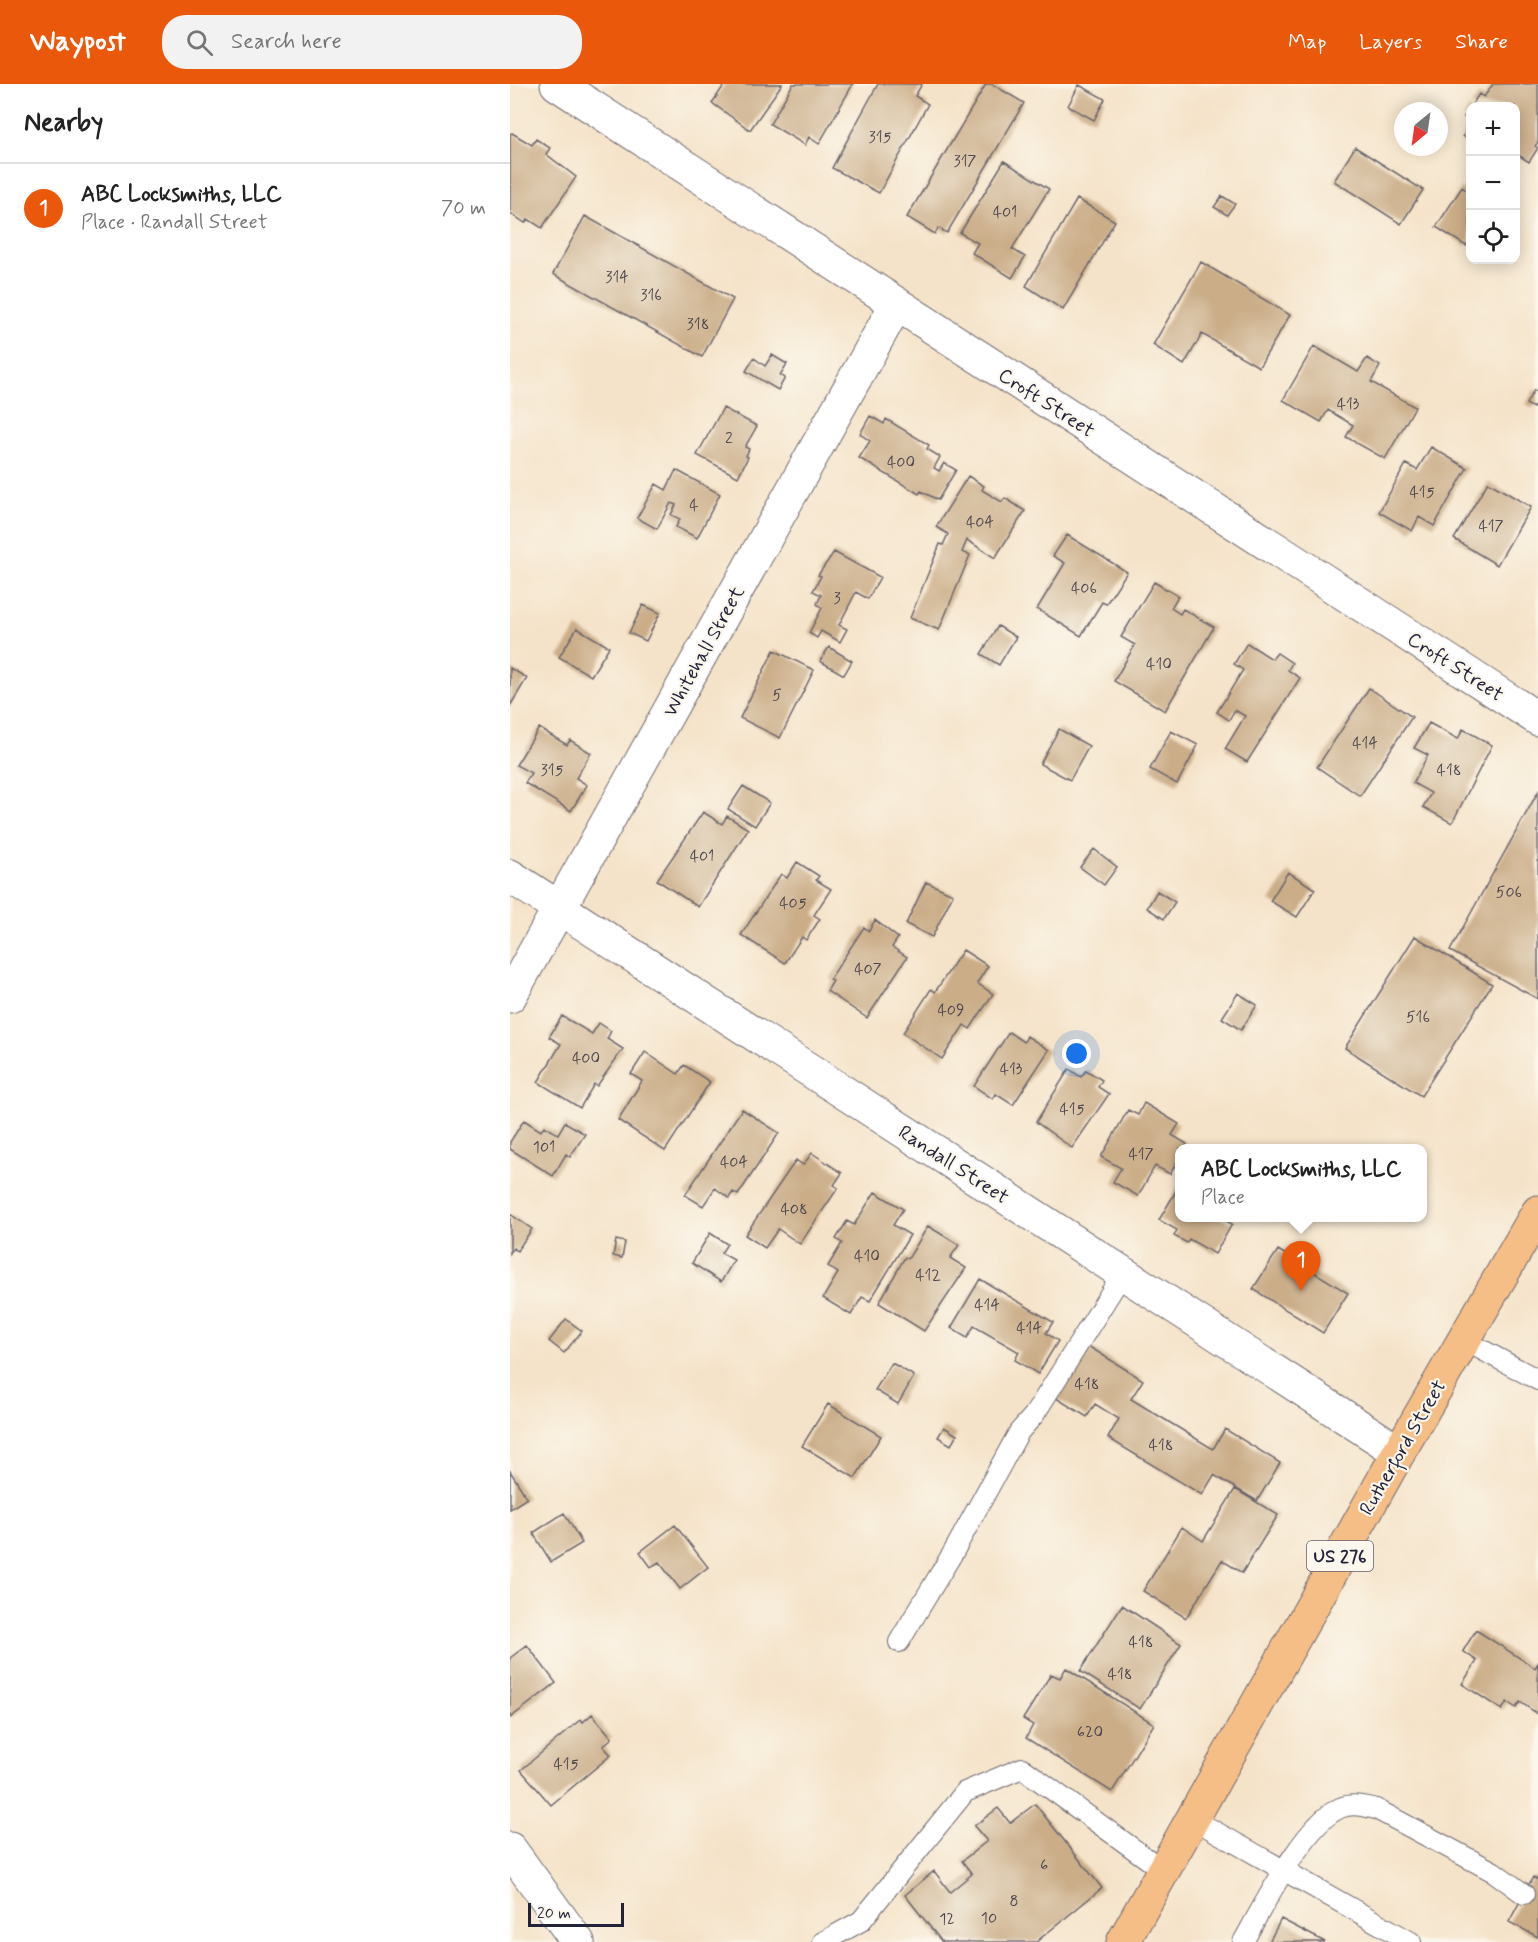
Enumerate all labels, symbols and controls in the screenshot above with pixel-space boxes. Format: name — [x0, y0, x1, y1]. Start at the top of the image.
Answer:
search box — [162, 15, 582, 69]
text: Waypost — [30, 24, 126, 61]
icon: search — [183, 26, 216, 59]
text: Search here — [231, 28, 342, 56]
text: Map — [1288, 28, 1326, 56]
text: Layers — [1359, 28, 1422, 56]
text: Share — [1455, 28, 1508, 56]
north arrow — [1394, 102, 1448, 156]
map controls — [1466, 102, 1520, 264]
button: + — [1466, 102, 1520, 156]
text: Nearby — [24, 106, 103, 140]
house number: 315 — [868, 127, 892, 148]
house number: 317 — [953, 151, 977, 172]
button: − — [1466, 156, 1520, 210]
text: ABC Locksmiths, LLC — [81, 181, 282, 209]
text: 1 — [39, 195, 48, 222]
text: 70 m — [441, 195, 486, 222]
house number: 401 — [993, 202, 1017, 223]
text: Place · Randall Street — [81, 209, 267, 236]
button: locate — [1466, 210, 1520, 264]
house number: 314 — [605, 267, 629, 288]
house number: 316 — [640, 285, 662, 306]
house number: 318 — [687, 314, 709, 335]
street label: Croft Street — [993, 362, 1100, 445]
house number: 413 — [1337, 394, 1360, 415]
house number: 2 — [725, 428, 733, 449]
house number: 400 — [887, 452, 915, 473]
house number: 415 — [1409, 482, 1435, 503]
house number: 4 — [689, 495, 699, 516]
house number: 404 — [966, 512, 994, 533]
house number: 417 — [1478, 516, 1504, 537]
house number: 406 — [1071, 578, 1097, 599]
street label: Whitehall Street — [657, 581, 752, 722]
house number: 3 — [833, 588, 841, 609]
street label: Croft Street — [1402, 626, 1509, 709]
house number: 410 — [1146, 654, 1172, 675]
house number: 5 — [772, 685, 782, 706]
house number: 414 — [1352, 733, 1378, 754]
house number: 315 — [540, 760, 564, 781]
house number: 418 — [1437, 760, 1461, 781]
house number: 401 — [690, 846, 714, 867]
house number: 506 — [1496, 882, 1522, 903]
house number: 405 — [779, 893, 807, 914]
house number: 407 — [854, 959, 882, 980]
house number: 409 — [938, 1000, 964, 1021]
house number: 516 — [1406, 1007, 1430, 1028]
your location — [1062, 1039, 1091, 1068]
house number: 400 — [572, 1048, 600, 1069]
house number: 413 — [1000, 1059, 1023, 1080]
house number: 415 — [1059, 1099, 1085, 1120]
street label: Randall Street — [893, 1119, 1014, 1211]
house number: 101 — [533, 1137, 555, 1158]
house number: 417 — [1128, 1144, 1154, 1165]
popup — [1175, 1144, 1427, 1222]
house number: 404 — [720, 1152, 748, 1173]
text: ABC Locksmiths, LLC — [1201, 1156, 1401, 1184]
text: Place — [1201, 1184, 1245, 1211]
house number: 408 — [780, 1199, 808, 1220]
pin: 1 — [1282, 1242, 1320, 1291]
house number: 410 — [854, 1246, 880, 1267]
house number: 412 — [915, 1265, 941, 1286]
house number: 414 — [974, 1295, 1000, 1316]
house number: 414 — [1016, 1318, 1042, 1339]
house number: 418 — [1075, 1374, 1099, 1395]
street label: Rutherford Street — [1354, 1375, 1455, 1521]
house number: 418 — [1149, 1435, 1173, 1456]
road number: US 276 — [1307, 1541, 1373, 1571]
house number: 418 — [1129, 1632, 1153, 1653]
house number: 418 — [1108, 1664, 1132, 1685]
house number: 620 — [1077, 1722, 1103, 1743]
house number: 415 — [553, 1754, 579, 1775]
house number: 6 — [1040, 1855, 1048, 1876]
house number: 8 — [1009, 1891, 1019, 1912]
scale bar — [528, 1900, 624, 1928]
text: 20 m — [537, 1903, 571, 1924]
house number: 10 — [981, 1908, 997, 1929]
house number: 12 — [939, 1909, 955, 1930]

